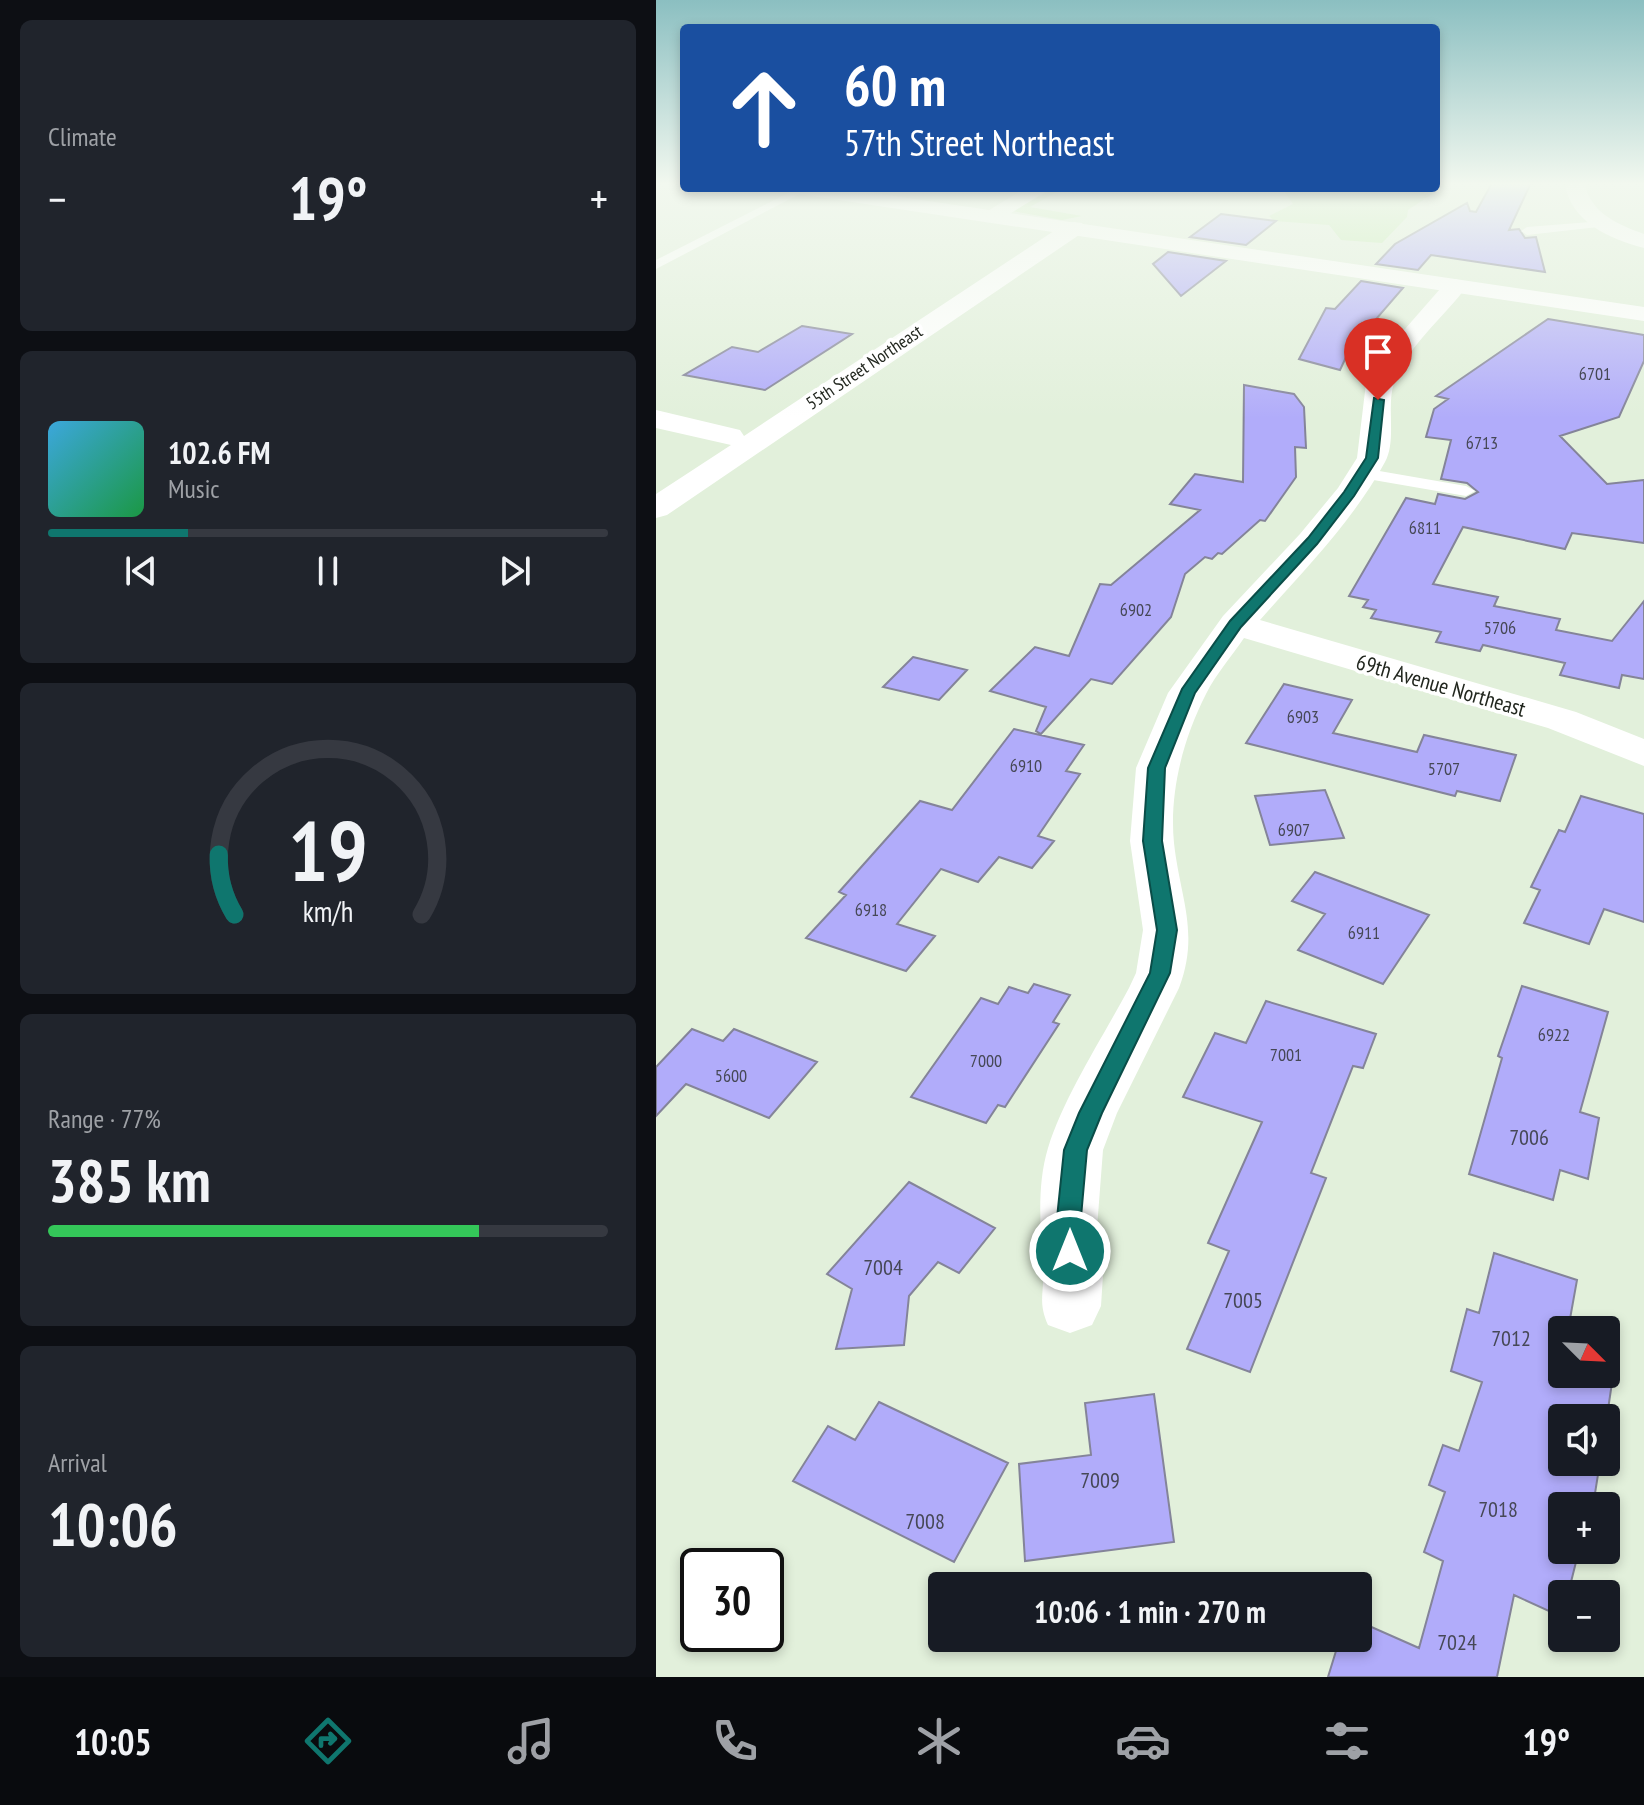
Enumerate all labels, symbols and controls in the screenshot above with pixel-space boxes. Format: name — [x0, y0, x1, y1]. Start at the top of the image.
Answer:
text: 60 m — [844, 49, 946, 121]
icon: ahead — [712, 56, 816, 160]
text: 57th Street Northeast — [844, 119, 1114, 166]
text: Climate — [48, 120, 117, 153]
text: 19° — [288, 159, 368, 237]
text: − — [48, 170, 66, 227]
text: + — [590, 170, 608, 227]
pin — [1344, 318, 1412, 400]
street label: 55th Street Northeast — [801, 320, 927, 414]
icon: arrive — [1356, 330, 1400, 374]
house number: 6701 — [1579, 362, 1611, 385]
house number: 6713 — [1466, 431, 1498, 454]
text: 102.6 FM — [168, 433, 270, 472]
text: Music — [168, 472, 220, 505]
house number: 6811 — [1409, 516, 1441, 539]
icon: previous — [119, 549, 163, 593]
icon: pause — [306, 549, 350, 593]
icon: next — [493, 549, 537, 593]
house number: 6902 — [1120, 598, 1152, 621]
house number: 5706 — [1484, 616, 1516, 639]
street label: 69th Avenue Northeast — [1353, 647, 1529, 723]
house number: 6903 — [1287, 705, 1319, 728]
house number: 6910 — [1010, 754, 1042, 777]
house number: 5707 — [1428, 757, 1460, 780]
text: 19 — [288, 795, 368, 903]
house number: 6907 — [1278, 818, 1310, 841]
text: km/h — [303, 893, 353, 930]
house number: 6918 — [855, 898, 887, 921]
house number: 6911 — [1348, 921, 1380, 944]
house number: 6922 — [1538, 1023, 1570, 1046]
house number: 7001 — [1270, 1043, 1302, 1066]
house number: 7000 — [970, 1049, 1002, 1072]
house number: 5600 — [715, 1064, 747, 1087]
text: Range · 77% — [48, 1102, 161, 1135]
house number: 7006 — [1509, 1123, 1549, 1151]
text: 385 km — [48, 1141, 211, 1219]
position arrow — [1028, 1209, 1112, 1293]
house number: 7004 — [863, 1253, 903, 1281]
house number: 7005 — [1223, 1286, 1263, 1314]
north arrow — [1548, 1316, 1620, 1388]
map controls — [1548, 1316, 1620, 1652]
house number: 7012 — [1491, 1324, 1531, 1352]
button: sound — [1548, 1404, 1620, 1476]
text: Arrival — [48, 1446, 107, 1479]
house number: 7009 — [1080, 1466, 1120, 1494]
text: 10:06 — [48, 1485, 178, 1563]
button: + — [1548, 1492, 1620, 1564]
house number: 7018 — [1478, 1495, 1518, 1523]
house number: 7008 — [905, 1507, 945, 1535]
speed limit sign: 30 — [680, 1548, 784, 1652]
button: − — [1548, 1580, 1620, 1652]
text: 10:06 · 1 min · 270 m — [1034, 1592, 1266, 1631]
house number: 7024 — [1437, 1628, 1477, 1656]
icon: directions — [300, 1713, 356, 1769]
icon: music — [503, 1713, 559, 1769]
icon: phone — [707, 1713, 763, 1769]
icon: climate — [911, 1713, 967, 1769]
icon: car — [1115, 1713, 1171, 1769]
icon: filters — [1319, 1713, 1375, 1769]
text: 10:05 — [74, 1718, 152, 1765]
text: 19° — [1522, 1718, 1570, 1765]

